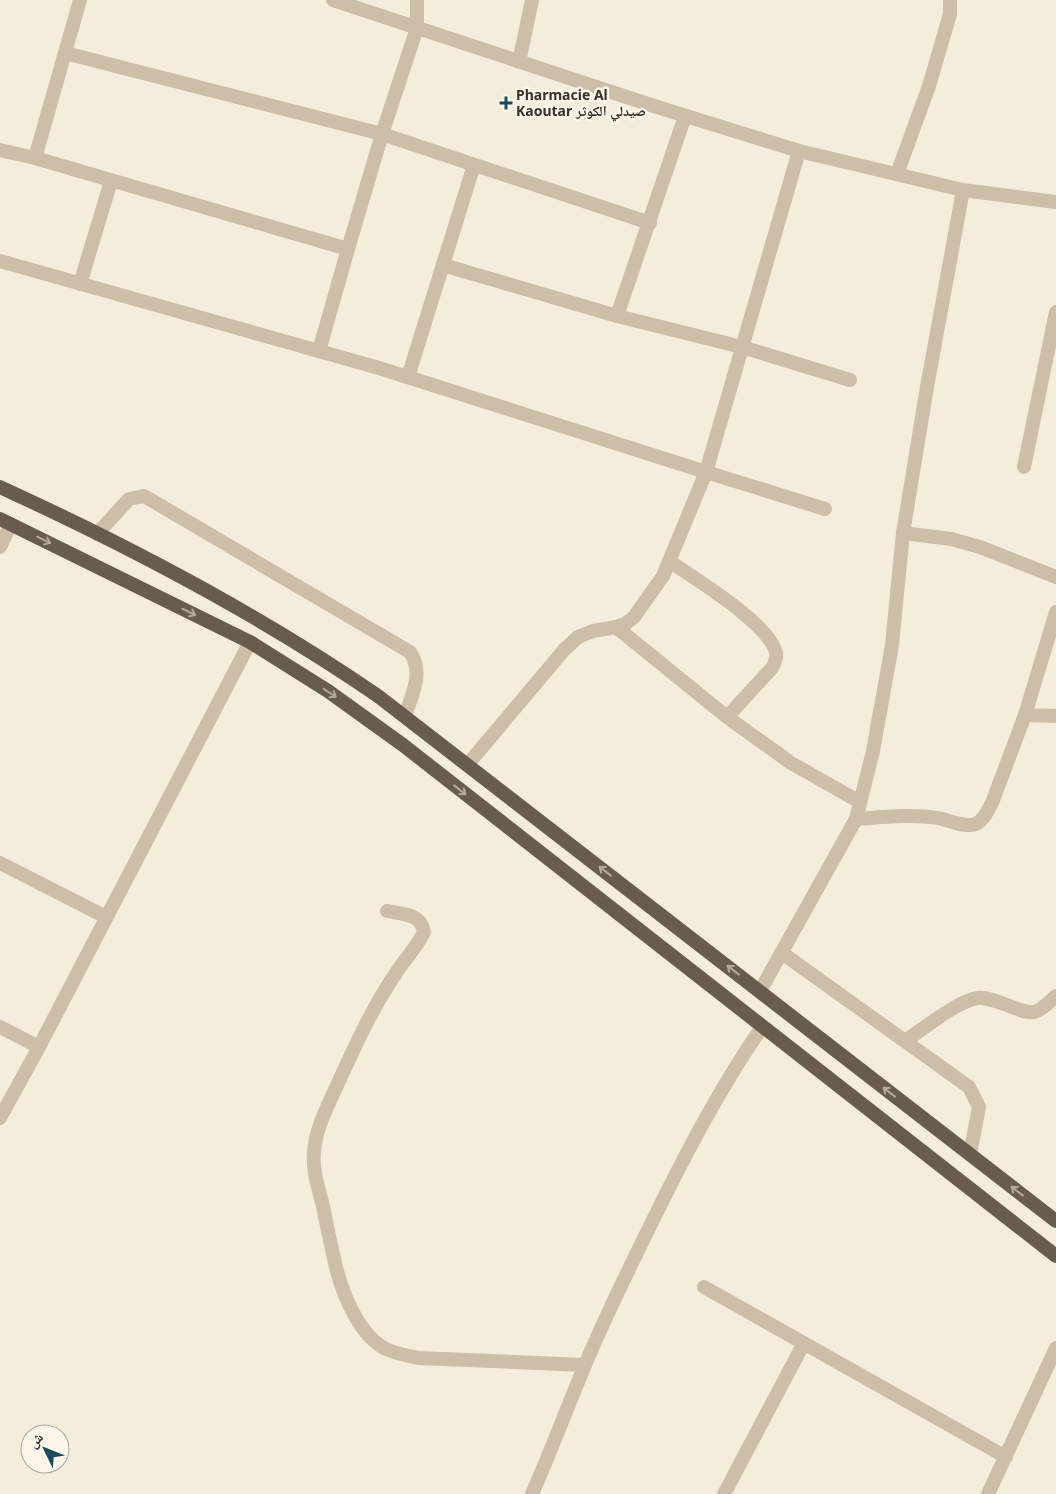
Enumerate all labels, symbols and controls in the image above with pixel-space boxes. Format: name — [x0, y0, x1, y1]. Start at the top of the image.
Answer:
place label: Pharmacie Al Kaoutar صيدلي الكوثر — [516, 85, 646, 122]
marker: Pharmacie Al Kaoutar صيدلي الكوثر — [500, 97, 512, 109]
one-way arrow — [36, 536, 51, 546]
one-way arrow — [182, 607, 197, 617]
one-way arrow — [323, 688, 337, 698]
one-way arrow — [453, 785, 466, 796]
one-way arrow — [599, 865, 612, 876]
one-way arrow — [727, 965, 740, 976]
one-way arrow — [883, 1086, 896, 1097]
one-way arrow — [1011, 1186, 1024, 1197]
north arrow — [20, 1424, 70, 1474]
text: ش — [23, 1428, 47, 1452]

